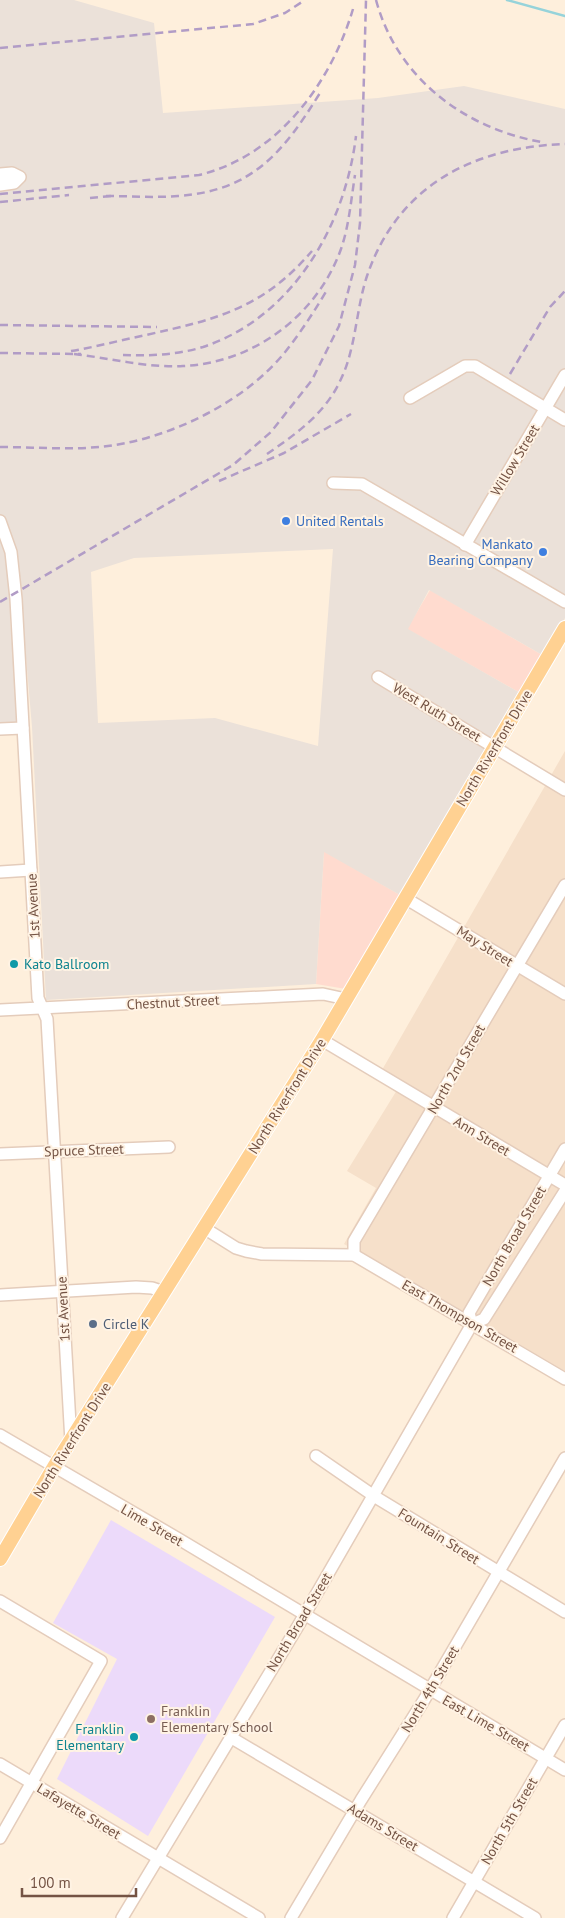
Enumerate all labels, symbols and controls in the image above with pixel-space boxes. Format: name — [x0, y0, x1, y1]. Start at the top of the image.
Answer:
street label: Willow Street — [487, 421, 544, 499]
place label: United Rentals — [296, 512, 384, 530]
marker: United Rentals — [280, 515, 292, 527]
place label: Mankato Bearing Company — [428, 535, 533, 569]
marker: Mankato Bearing Company — [537, 546, 549, 558]
street label: West Ruth Street — [389, 678, 485, 746]
street label: North Riverfront Drive — [452, 686, 536, 810]
street label: 1st Avenue — [22, 873, 44, 939]
street label: May Street — [453, 922, 517, 971]
place label: Kato Ballroom — [24, 955, 109, 973]
marker: Kato Ballroom — [8, 958, 20, 970]
street label: Chestnut Street — [126, 991, 220, 1013]
street label: North 2nd Street — [423, 1021, 489, 1117]
street label: North Riverfront Drive — [244, 1035, 330, 1157]
street label: Ann Street — [450, 1112, 514, 1160]
street label: Spruce Street — [44, 1140, 124, 1160]
street label: North Broad Street — [478, 1183, 550, 1289]
street label: East Thompson Street — [399, 1275, 521, 1357]
street label: 1st Avenue — [52, 1276, 74, 1342]
place label: Circle K — [103, 1315, 150, 1333]
marker: Circle K — [87, 1318, 99, 1330]
street label: North Riverfront Drive — [29, 1379, 115, 1501]
street label: Lime Street — [118, 1500, 187, 1550]
street label: Fountain Street — [395, 1504, 483, 1568]
street label: North Broad Street — [262, 1569, 336, 1675]
street label: North 4th Street — [397, 1642, 463, 1736]
street label: East Lime Street — [439, 1691, 533, 1755]
place label: Franklin Elementary School — [161, 1702, 273, 1736]
marker: Franklin Elementary School — [145, 1713, 157, 1725]
place label: Franklin Elementary — [56, 1720, 124, 1754]
marker: Franklin Elementary — [128, 1731, 140, 1743]
street label: North 5th Street — [477, 1774, 541, 1868]
street label: Lafayette Street — [34, 1779, 124, 1843]
street label: Adams Street — [344, 1799, 422, 1855]
scale bar — [22, 1866, 136, 1898]
text: 100 m — [30, 1873, 71, 1892]

